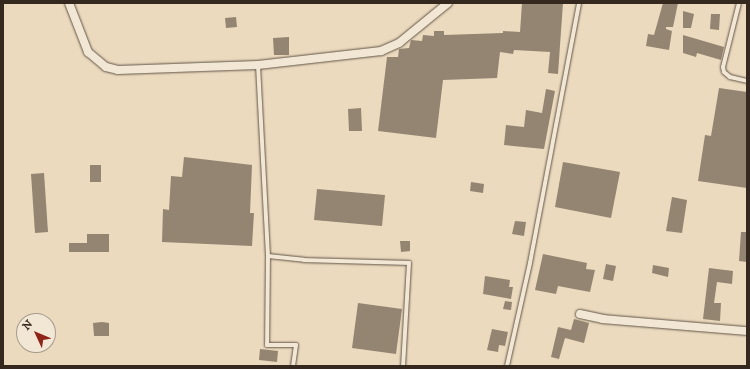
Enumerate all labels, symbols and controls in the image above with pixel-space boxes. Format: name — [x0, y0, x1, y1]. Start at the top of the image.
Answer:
north arrow — [16, 313, 56, 353]
text: N — [20, 317, 36, 333]

